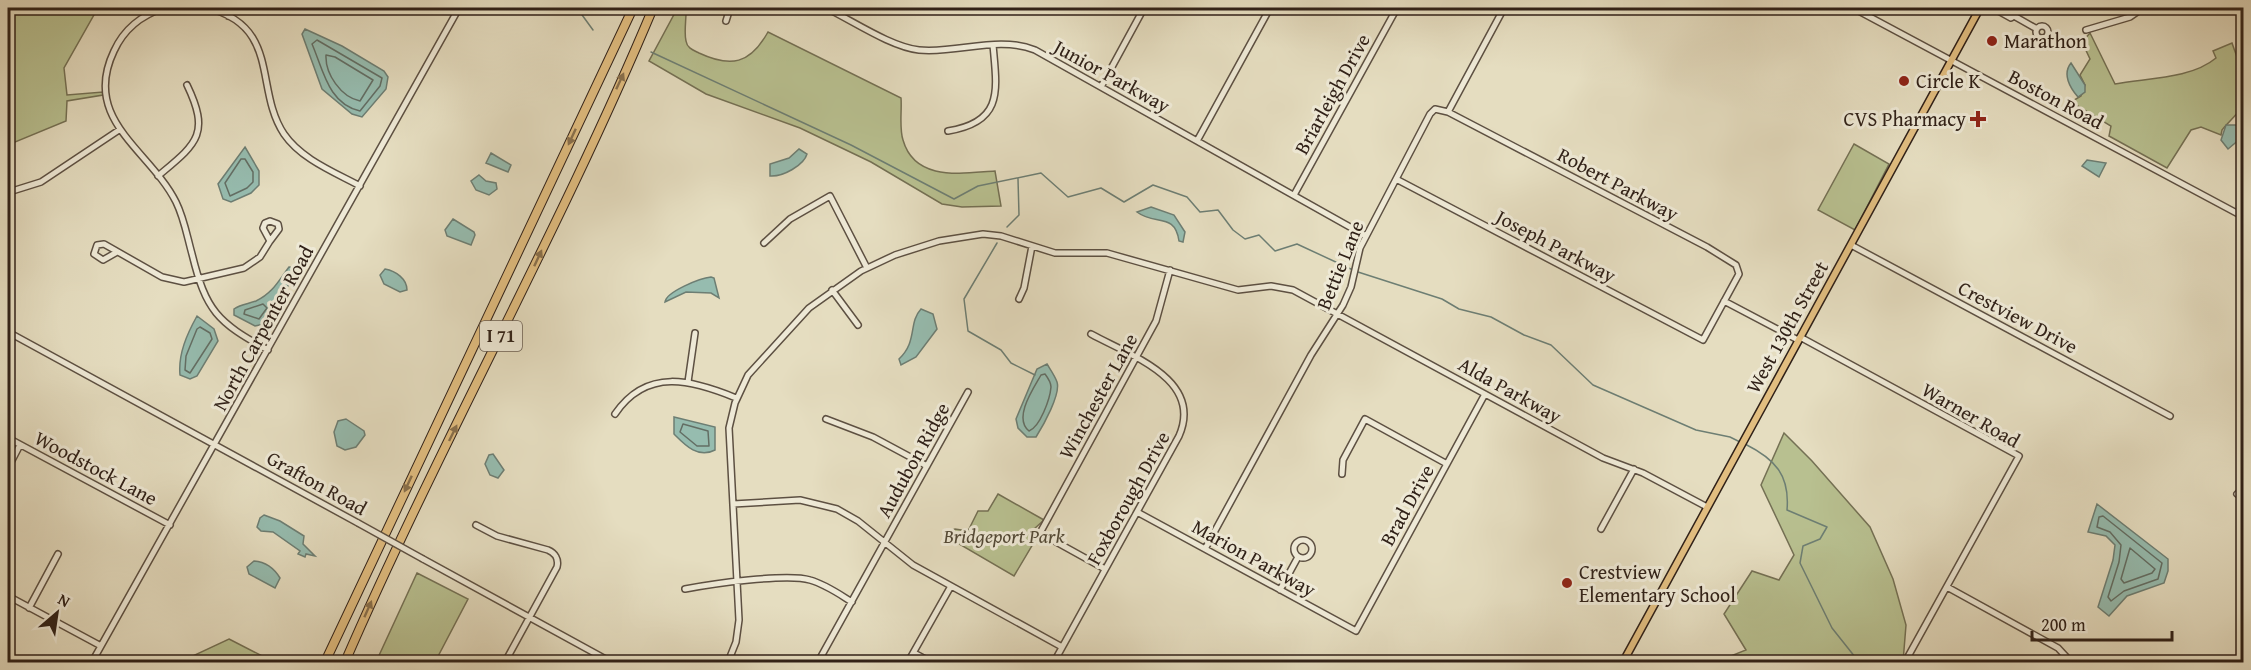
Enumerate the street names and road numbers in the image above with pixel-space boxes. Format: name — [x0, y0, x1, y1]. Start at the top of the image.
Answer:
street label: Briarleigh Drive — [1286, 28, 1377, 159]
street label: Junior Parkway — [1046, 30, 1176, 119]
street label: Boston Road — [2003, 61, 2109, 136]
street label: Robert Parkway — [1553, 140, 1684, 228]
street label: Joseph Parkway — [1488, 200, 1621, 289]
street label: Bettie Lane — [1308, 216, 1371, 314]
street label: North Carpenter Road — [205, 239, 320, 416]
street label: West 130th Street — [1738, 255, 1835, 398]
street label: Crestview Drive — [1953, 273, 2083, 360]
road number: I 71 — [480, 321, 522, 351]
street label: Winchester Lane — [1051, 328, 1144, 464]
street label: Alda Parkway — [1453, 349, 1567, 430]
street label: Warner Road — [1917, 375, 2026, 455]
street label: Audubon Ridge — [869, 397, 956, 523]
street label: Woodstock Lane — [30, 423, 163, 512]
street label: Foxborough Drive — [1079, 426, 1176, 570]
street label: Grafton Road — [262, 443, 373, 522]
street label: Brad Drive — [1372, 459, 1441, 551]
street label: Marion Parkway — [1187, 512, 1321, 604]

